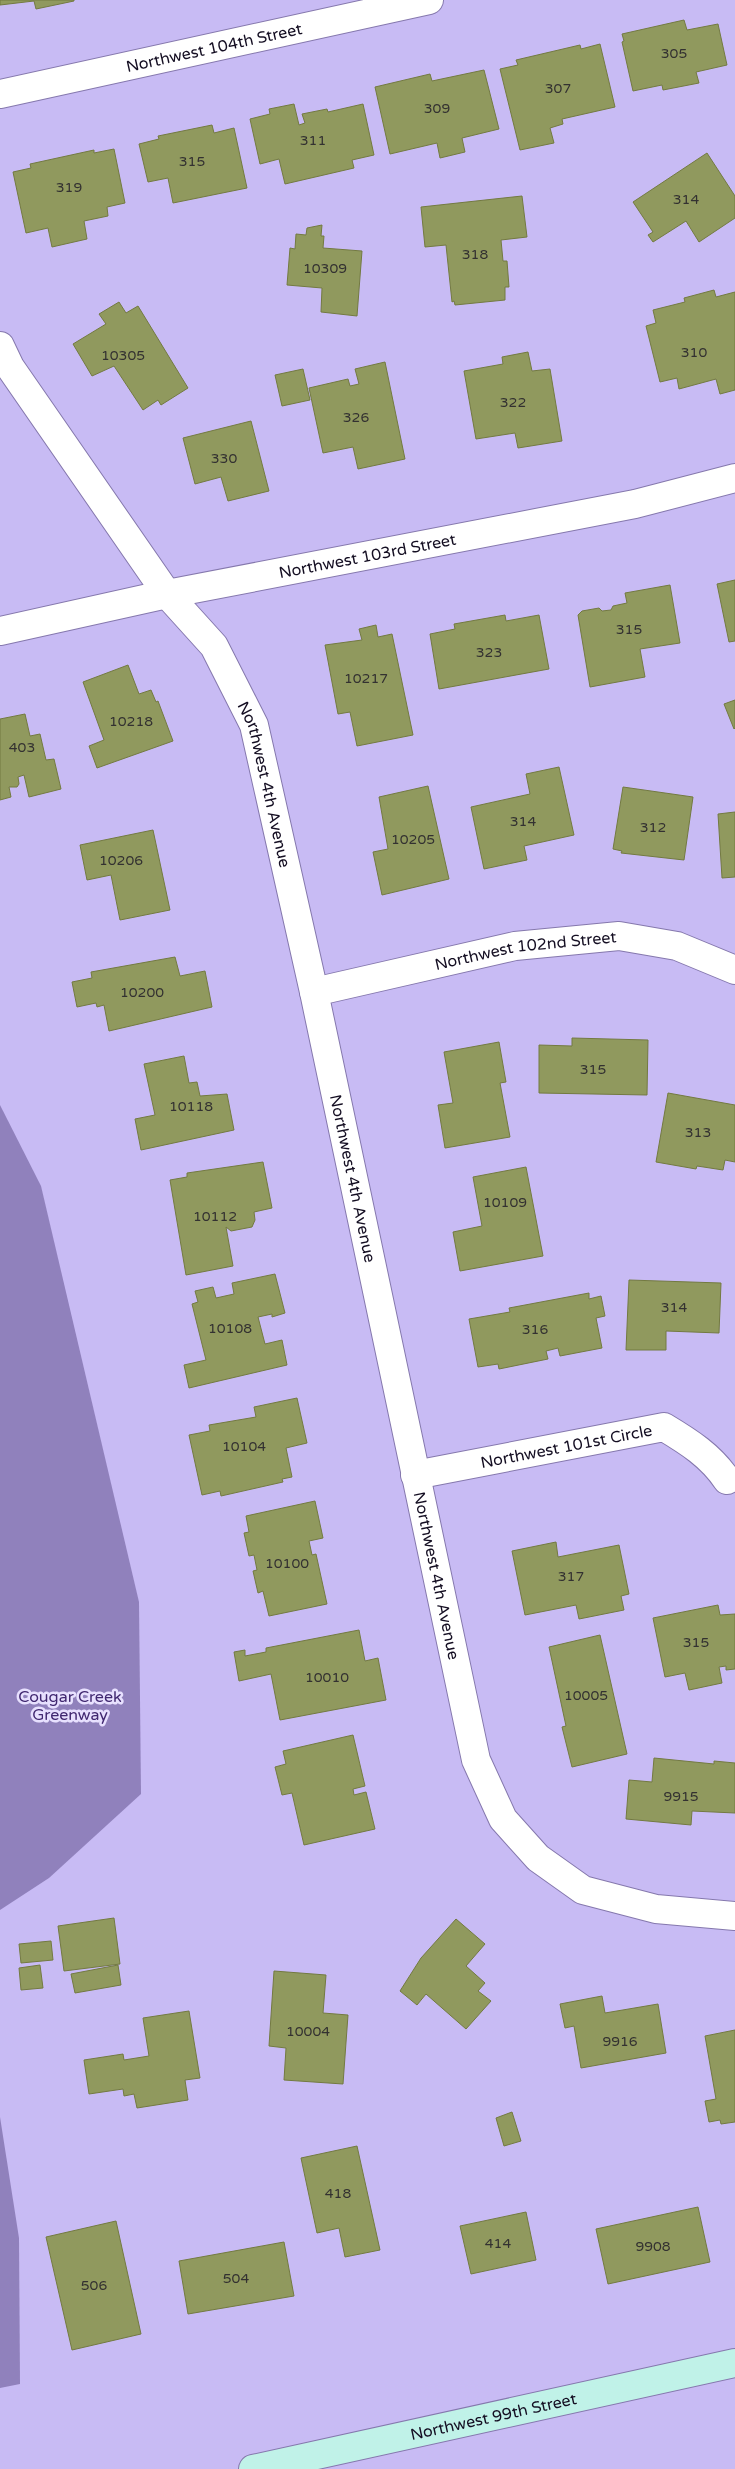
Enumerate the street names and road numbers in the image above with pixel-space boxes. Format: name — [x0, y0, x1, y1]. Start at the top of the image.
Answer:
street label: Northwest 104th Street — [124, 19, 304, 77]
street label: Northwest 103rd Street — [277, 530, 458, 583]
street label: Northwest 4th Avenue — [233, 698, 295, 870]
street label: Northwest 102nd Street — [433, 927, 617, 975]
street label: Northwest 4th Avenue — [325, 1093, 380, 1264]
street label: Northwest 101st Circle — [479, 1421, 654, 1473]
street label: Northwest 4th Avenue — [409, 1490, 464, 1662]
street label: Northwest 99th Street — [408, 2389, 579, 2445]

